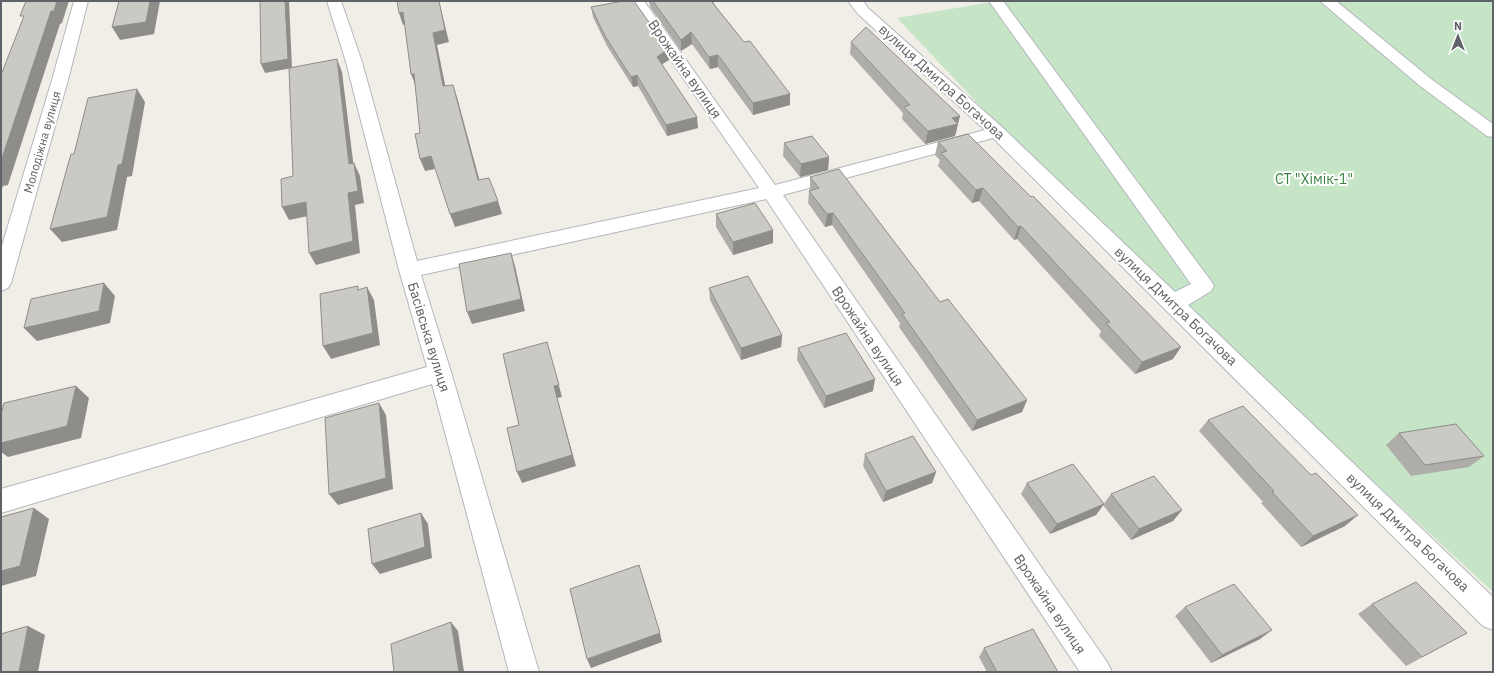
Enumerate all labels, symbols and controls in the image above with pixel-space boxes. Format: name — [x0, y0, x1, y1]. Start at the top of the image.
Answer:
street label: Врожайна вулиця — [644, 16, 726, 122]
north arrow — [1438, 16, 1478, 56]
text: N — [1454, 19, 1462, 33]
street label: вулиця Дмитра Богачова — [875, 20, 1009, 144]
street label: Молодіжна вулиця — [20, 89, 64, 195]
park label: СТ "Хімік-1" — [1275, 170, 1353, 188]
street label: вулиця Дмитра Богачова — [1111, 243, 1242, 370]
street label: Басівська вулиця — [404, 280, 454, 394]
street label: Врожайна вулиця — [828, 283, 908, 389]
street label: вулиця Дмитра Богачова — [1343, 469, 1474, 596]
street label: Врожайна вулиця — [1010, 551, 1090, 657]

